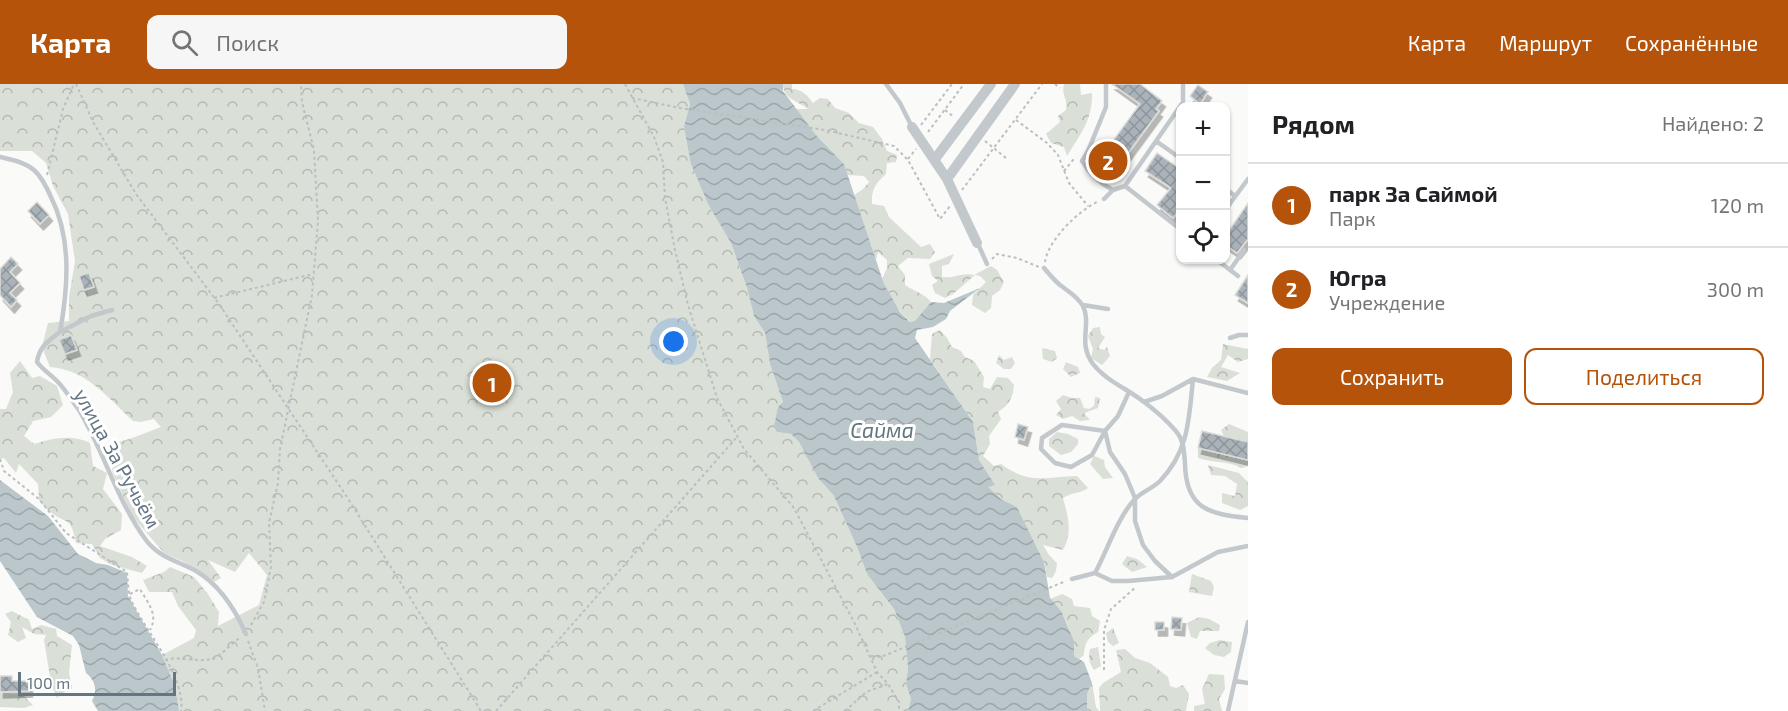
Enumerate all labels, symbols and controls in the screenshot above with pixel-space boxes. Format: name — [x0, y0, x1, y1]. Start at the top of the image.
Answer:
search box — [147, 15, 567, 69]
text: Карта — [30, 25, 111, 59]
icon: search — [168, 26, 201, 59]
text: Поиск — [216, 29, 279, 55]
text: Карта — [1408, 30, 1466, 55]
text: Маршрут — [1499, 30, 1592, 55]
text: Сохранённые — [1625, 30, 1758, 55]
map controls — [1176, 102, 1230, 264]
button: + — [1176, 102, 1230, 156]
text: Рядом — [1272, 108, 1355, 139]
text: Найдено: 2 — [1662, 111, 1764, 135]
pin: 2 — [1088, 138, 1128, 184]
button: − — [1176, 156, 1230, 210]
text: парк За Саймой — [1329, 180, 1498, 206]
text: 1 — [1287, 193, 1296, 217]
text: 120 m — [1711, 193, 1764, 217]
text: Парк — [1329, 206, 1376, 230]
button: locate — [1176, 210, 1230, 264]
text: Югра — [1329, 264, 1387, 290]
text: 2 — [1286, 277, 1297, 301]
text: 300 m — [1707, 277, 1764, 301]
text: Учреждение — [1329, 290, 1445, 314]
your location — [659, 327, 688, 356]
button: Сохранить — [1272, 348, 1512, 405]
button: Поделиться — [1524, 348, 1764, 405]
pin: 1 — [472, 360, 512, 406]
street label: улица За Ручьём — [69, 384, 166, 533]
water label: Сайма — [850, 417, 914, 442]
scale bar — [18, 669, 176, 696]
text: 100 m — [27, 673, 70, 692]

